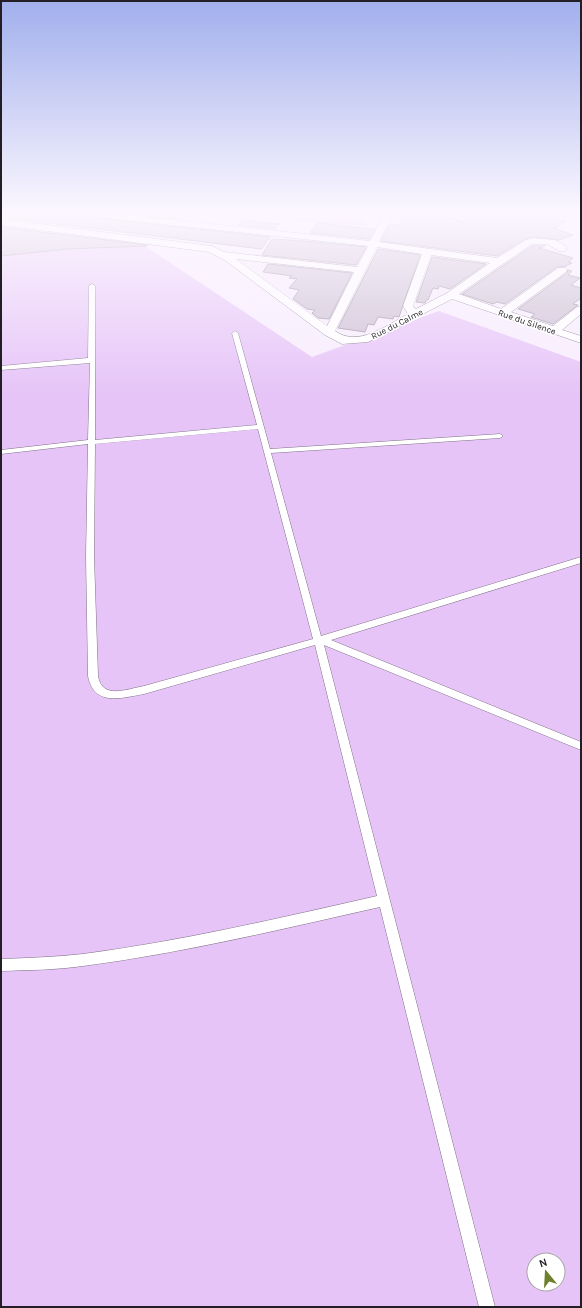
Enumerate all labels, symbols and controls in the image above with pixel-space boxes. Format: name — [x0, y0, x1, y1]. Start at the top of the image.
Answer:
street label: Rue du Calme — [369, 307, 425, 341]
street label: Rue du Silence — [497, 307, 558, 337]
north arrow — [526, 1252, 566, 1292]
text: N — [537, 1256, 549, 1270]

